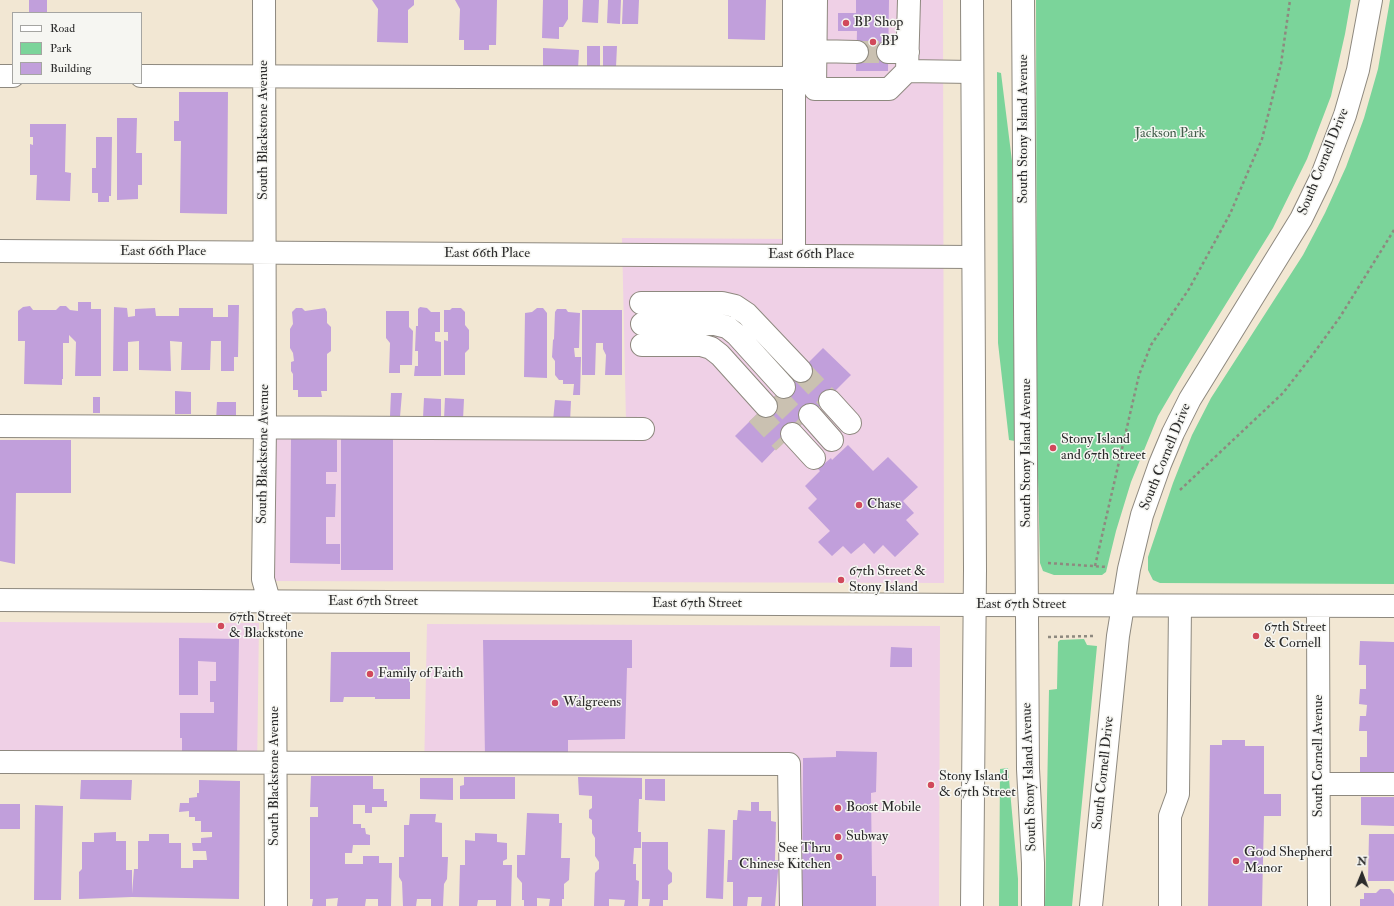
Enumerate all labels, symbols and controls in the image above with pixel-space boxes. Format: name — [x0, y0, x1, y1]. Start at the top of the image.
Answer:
legend — [12, 12, 142, 84]
place label: BP Shop — [854, 15, 903, 31]
marker: BP Shop — [841, 18, 851, 28]
text: Road — [50, 21, 75, 36]
place label: BP — [881, 34, 898, 50]
marker: BP — [868, 37, 878, 47]
text: Park — [50, 41, 72, 56]
street label: South Stony Island Avenue — [1016, 54, 1032, 204]
street label: South Blackstone Avenue — [256, 60, 272, 200]
text: Building — [50, 61, 91, 76]
street label: South Cornell Drive — [1295, 106, 1353, 218]
park label: Jackson Park — [1135, 126, 1205, 142]
street label: East 66th Place — [120, 244, 206, 260]
street label: East 66th Place — [444, 246, 530, 262]
street label: East 66th Place — [768, 247, 854, 263]
street label: South Stony Island Avenue — [1019, 378, 1035, 528]
street label: South Blackstone Avenue — [254, 384, 274, 524]
street label: South Cornell Drive — [1137, 401, 1195, 513]
place label: Stony Island and 67th Street — [1061, 432, 1146, 464]
marker: Stony Island and 67th Street — [1048, 443, 1058, 453]
place label: Chase — [867, 497, 901, 513]
marker: Chase — [854, 500, 864, 510]
place label: 67th Street & Stony Island — [849, 564, 926, 596]
marker: 67th Street & Stony Island — [836, 575, 846, 585]
street label: East 67th Street — [328, 594, 418, 610]
street label: East 67th Street — [652, 596, 742, 612]
street label: East 67th Street — [976, 597, 1066, 613]
place label: 67th Street & Blackstone — [229, 610, 303, 642]
place label: 67th Street & Cornell — [1264, 620, 1326, 652]
marker: 67th Street & Blackstone — [216, 621, 226, 631]
marker: 67th Street & Cornell — [1251, 631, 1261, 641]
place label: Family of Faith — [378, 666, 463, 682]
marker: Family of Faith — [365, 669, 375, 679]
place label: Walgreens — [563, 695, 621, 711]
street label: South Cornell Avenue — [1311, 695, 1327, 817]
marker: Walgreens — [550, 698, 560, 708]
street label: South Stony Island Avenue — [1019, 702, 1041, 852]
street label: South Blackstone Avenue — [267, 706, 283, 846]
street label: South Cornell Drive — [1090, 715, 1118, 831]
place label: Stony Island & 67th Street — [939, 769, 1016, 802]
marker: Stony Island & 67th Street — [926, 780, 936, 790]
place label: Boost Mobile — [846, 800, 921, 816]
marker: Boost Mobile — [833, 803, 843, 813]
place label: Subway — [846, 829, 888, 845]
marker: Subway — [833, 832, 843, 842]
place label: See Thru Chinese Kitchen — [739, 841, 831, 874]
place label: Good Shepherd Manor — [1244, 845, 1332, 878]
marker: See Thru Chinese Kitchen — [834, 852, 844, 862]
north arrow — [1342, 854, 1382, 894]
text: N — [1357, 855, 1367, 868]
marker: Good Shepherd Manor — [1231, 856, 1241, 866]

